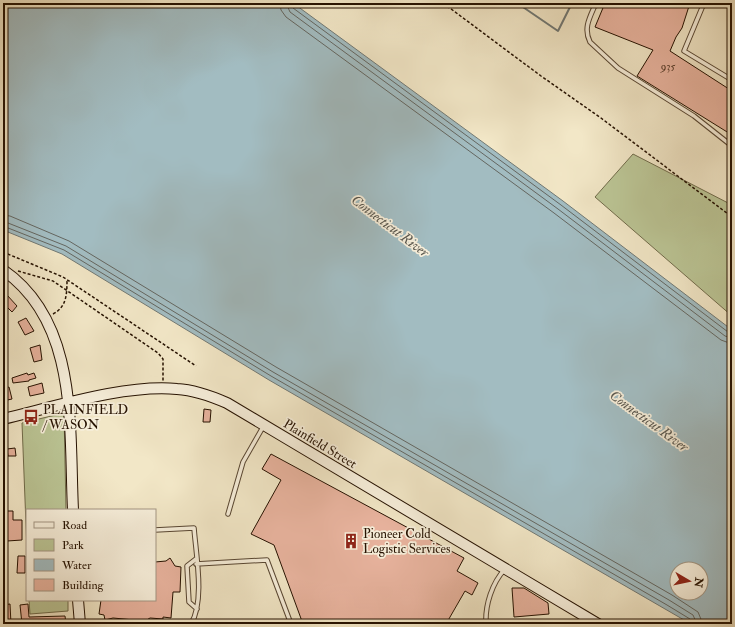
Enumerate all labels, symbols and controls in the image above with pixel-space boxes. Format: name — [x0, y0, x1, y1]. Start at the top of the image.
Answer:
house number: 935 — [660, 60, 676, 73]
water label: Connecticut River — [348, 191, 433, 261]
water label: Connecticut River — [606, 387, 692, 456]
place label: PLAINFIELD / WASON — [42, 402, 128, 433]
bus stop icon: PLAINFIELD / WASON — [22, 408, 40, 426]
street label: Plainfield Street — [280, 416, 360, 472]
legend — [26, 509, 156, 601]
text: Road — [62, 518, 87, 533]
place label: Pioneer Cold Logistic Services — [363, 526, 451, 557]
building icon: Pioneer Cold Logistic Services — [342, 532, 360, 550]
text: Park — [62, 538, 84, 553]
text: Water — [61, 558, 92, 573]
north arrow — [669, 561, 709, 601]
text: N — [691, 576, 706, 589]
text: Building — [62, 578, 105, 593]

